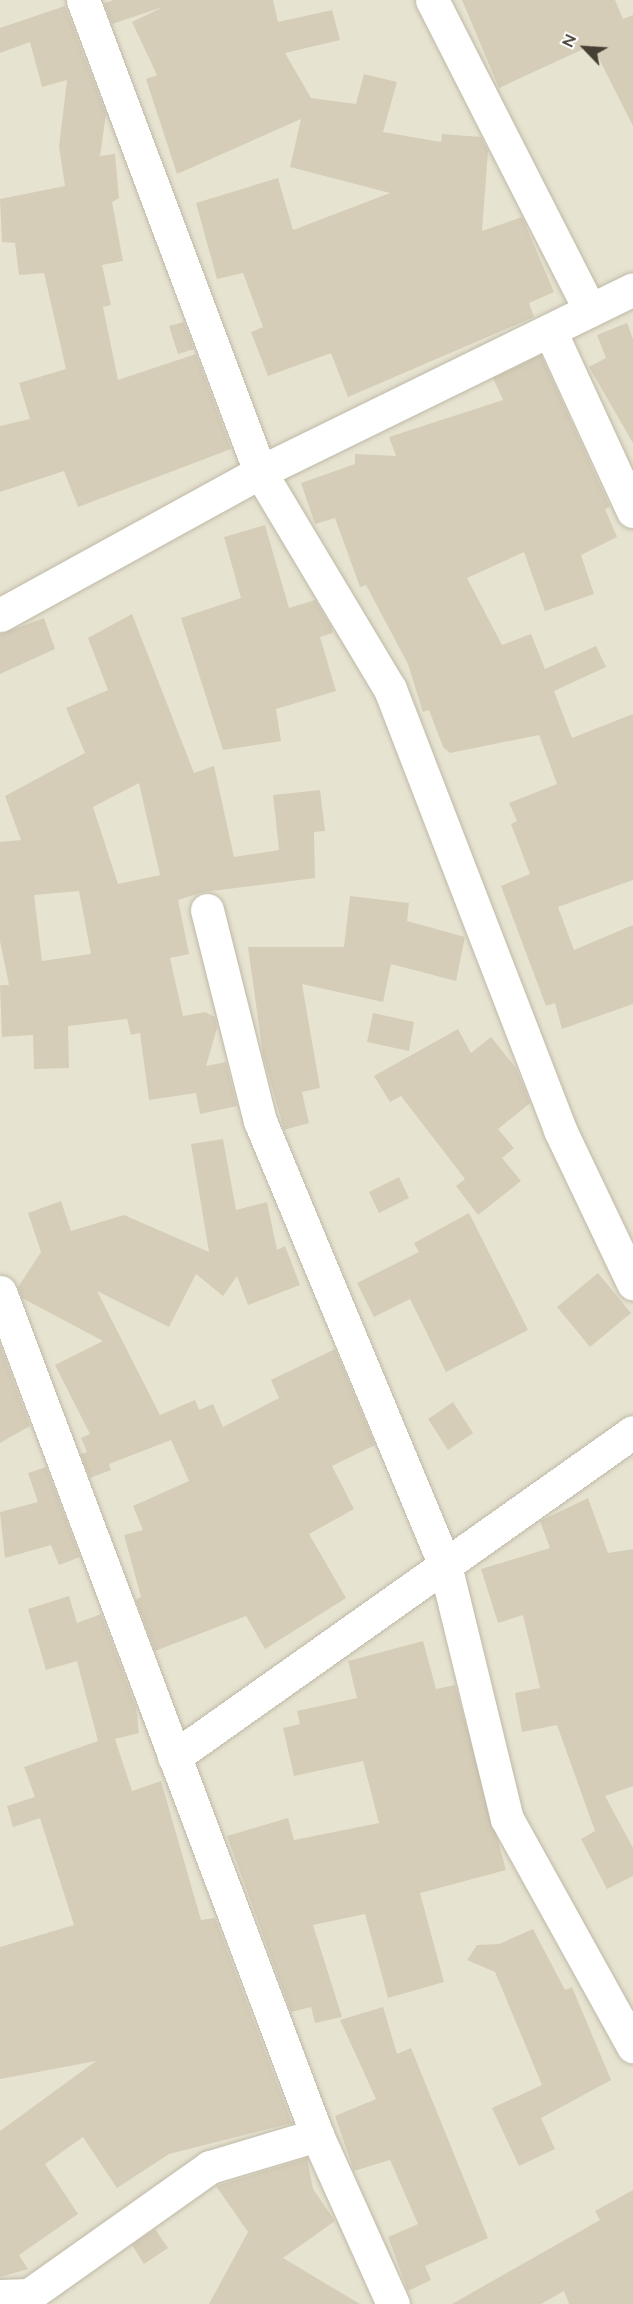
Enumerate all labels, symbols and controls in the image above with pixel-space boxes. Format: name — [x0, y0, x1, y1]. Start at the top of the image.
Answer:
north arrow — [555, 18, 615, 78]
text: N — [557, 31, 579, 50]

